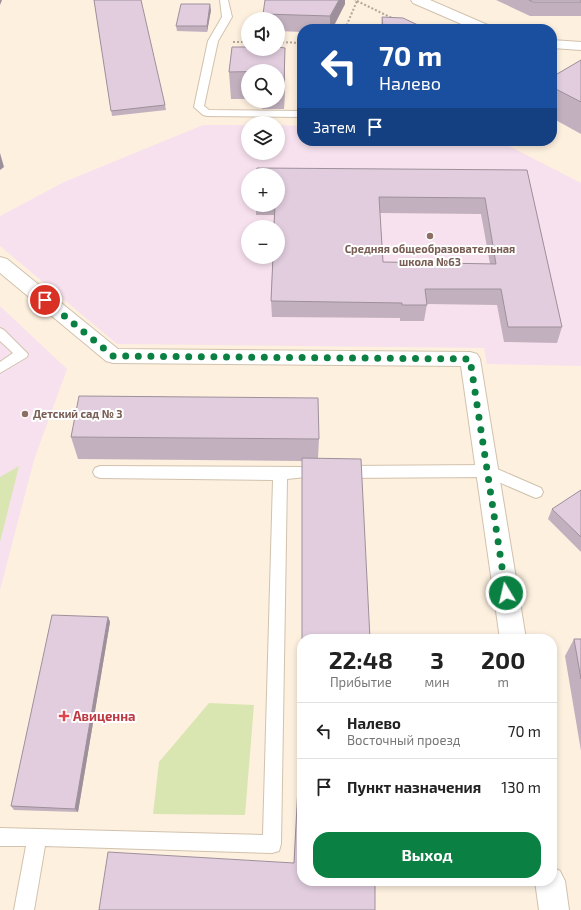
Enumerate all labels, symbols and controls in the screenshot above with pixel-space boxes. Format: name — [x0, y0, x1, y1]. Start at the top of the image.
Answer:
map controls — [241, 12, 285, 264]
button: sound — [241, 12, 285, 56]
text: 70 m — [379, 38, 442, 72]
icon: left — [313, 40, 365, 92]
button: search — [241, 64, 285, 108]
text: Налево — [379, 72, 441, 94]
button: layers — [241, 116, 285, 160]
icon: arrive — [364, 116, 386, 138]
text: Затем — [313, 118, 356, 136]
button: + — [241, 168, 285, 212]
button: − — [241, 220, 285, 264]
marker: Средняя общеобразовательная школа №63 — [425, 231, 435, 241]
place label: Средняя общеобразовательная школа №63 — [345, 242, 515, 268]
pin — [28, 283, 62, 317]
icon: arrive — [34, 289, 56, 311]
place label: Детский сад № 3 — [33, 407, 122, 420]
marker: Детский сад № 3 — [20, 409, 30, 419]
position arrow — [485, 572, 527, 614]
text: 22:48 — [329, 645, 393, 674]
text: 3 — [430, 645, 444, 674]
text: 200 — [481, 645, 525, 674]
text: Прибытие — [330, 674, 392, 690]
text: мин — [425, 674, 449, 690]
text: m — [498, 674, 509, 690]
place label: Авиценна — [73, 708, 136, 724]
marker: Авиценна — [58, 710, 70, 722]
text: Налево — [347, 714, 401, 732]
icon: left — [313, 720, 335, 742]
text: 70 m — [508, 722, 541, 740]
text: Восточный проезд — [347, 732, 460, 748]
icon: arrive — [313, 776, 335, 798]
text: Пункт назначения — [347, 778, 481, 796]
text: 130 m — [501, 778, 541, 796]
button: Выход — [313, 832, 541, 878]

